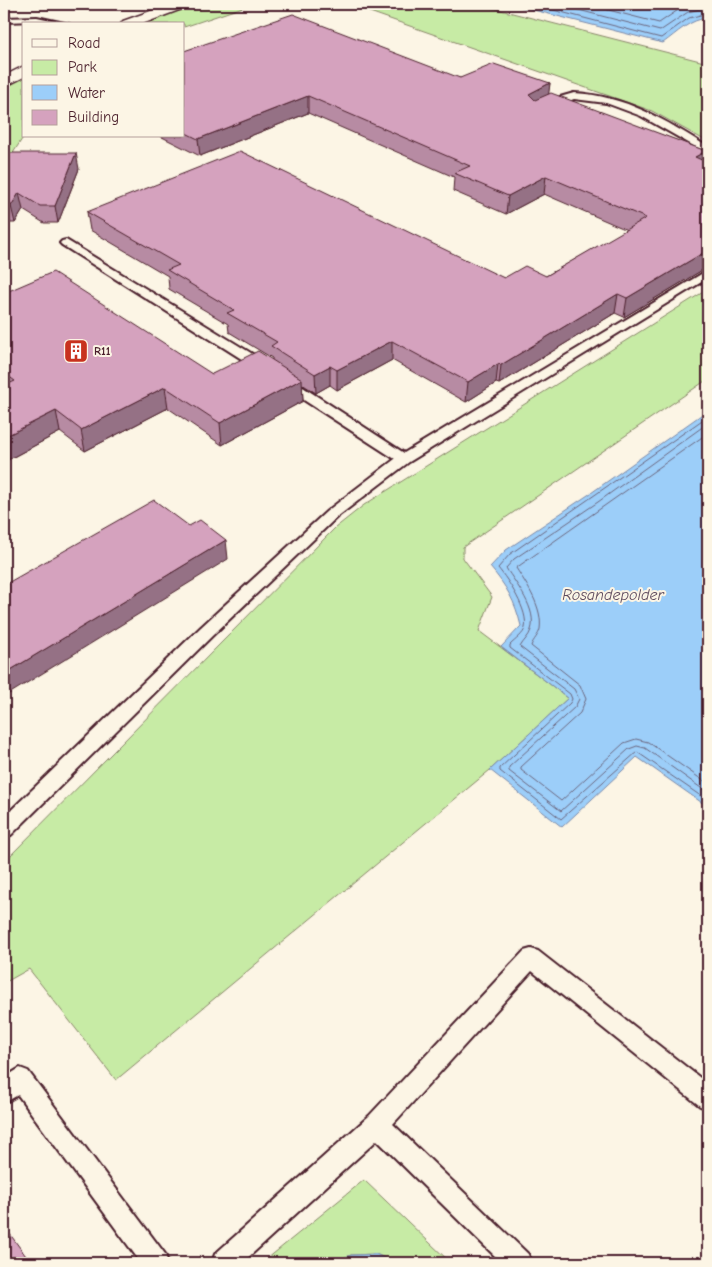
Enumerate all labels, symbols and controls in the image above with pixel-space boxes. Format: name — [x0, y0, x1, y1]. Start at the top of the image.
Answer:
legend — [22, 22, 185, 138]
text: Road — [68, 34, 100, 52]
text: Park — [68, 58, 97, 76]
text: Water — [68, 84, 105, 102]
text: Building — [68, 108, 119, 126]
building icon: R11 — [63, 338, 89, 364]
place label: R11 — [94, 344, 111, 358]
water label: Rosandepolder — [562, 586, 664, 604]

